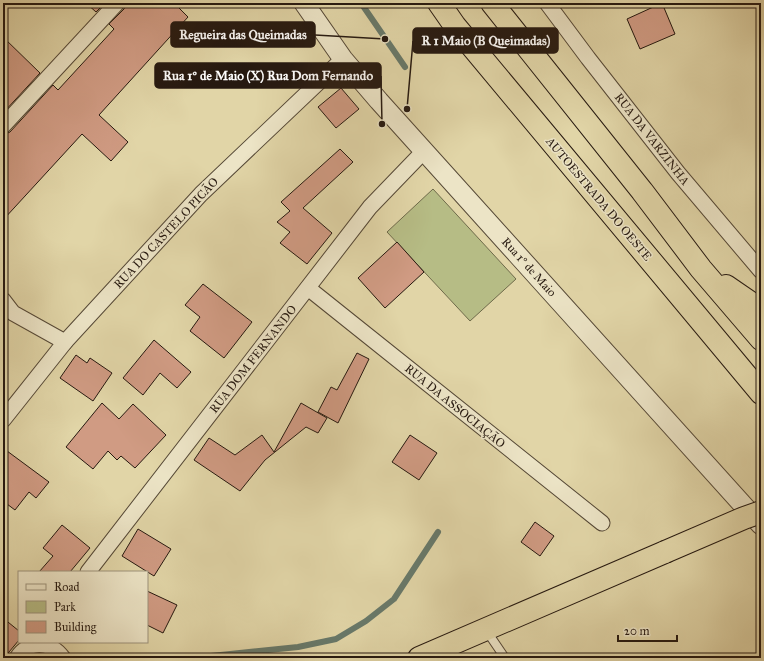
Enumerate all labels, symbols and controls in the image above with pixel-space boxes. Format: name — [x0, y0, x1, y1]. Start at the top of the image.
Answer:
callout: Regueira das Queimadas — [171, 22, 315, 47]
text: Regueira das Queimadas — [179, 27, 307, 43]
callout: R 1 Maio (B Queimadas) — [413, 28, 558, 53]
text: R 1 Maio (B Queimadas) — [422, 33, 551, 49]
callout: Rua 1º de Maio (X) Rua Dom Fernando — [155, 63, 381, 88]
text: Rua 1º de Maio (X) Rua Dom Fernando — [163, 68, 373, 84]
street label: RUA DA VARZINHA — [612, 90, 692, 188]
street label: AUTOESTRADA DO OESTE — [543, 134, 655, 264]
street label: RUA DO CASTELO PICÃO — [110, 174, 221, 291]
street label: Rua 1º de Maio — [499, 235, 559, 299]
street label: RUA DOM FERNANDO — [207, 302, 299, 416]
street label: RUA DA ASSOCIAÇÃO — [402, 360, 509, 451]
legend — [18, 571, 148, 643]
text: Road — [54, 580, 80, 594]
text: Park — [54, 600, 76, 614]
scale bar — [618, 617, 677, 643]
text: Building — [54, 620, 97, 635]
text: 20 m — [624, 624, 650, 638]

